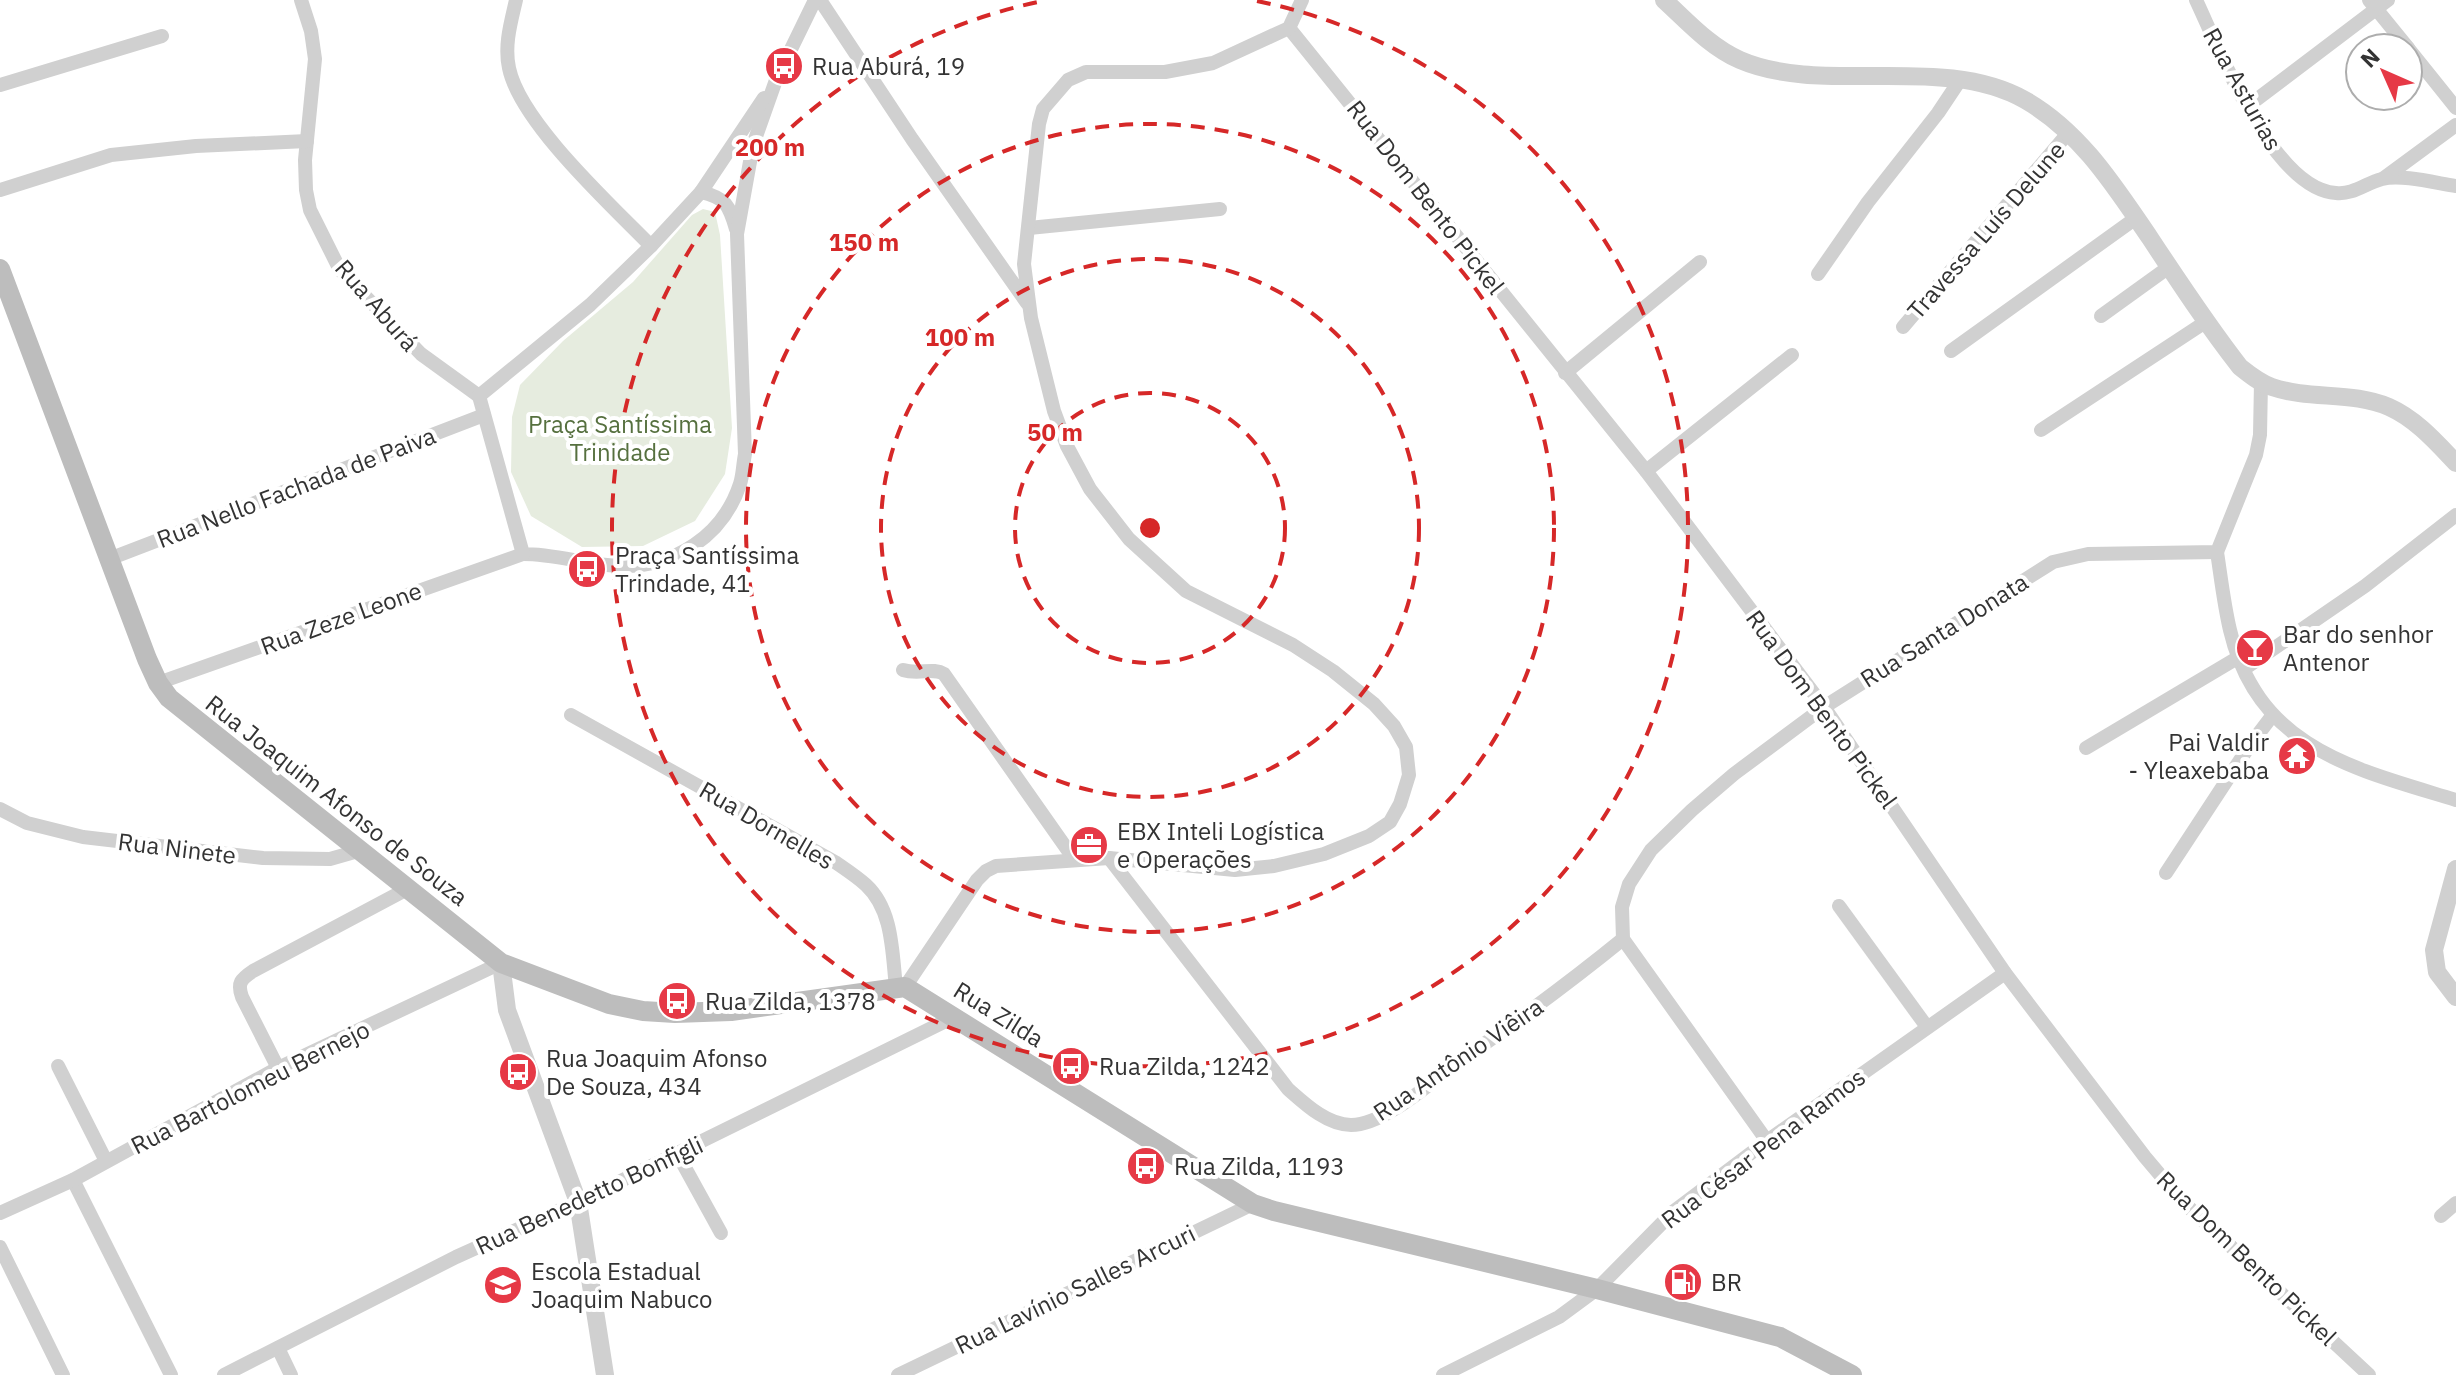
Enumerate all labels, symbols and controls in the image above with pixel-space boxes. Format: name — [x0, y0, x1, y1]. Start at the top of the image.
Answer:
street label: Rua Asturias — [2196, 22, 2290, 156]
north arrow — [2344, 32, 2424, 112]
text: N — [2354, 42, 2385, 73]
bus stop icon: Rua Aburá, 19 — [763, 45, 805, 87]
place label: Rua Aburá, 19 — [812, 50, 965, 82]
street label: Rua Dom Bento Pickel — [1340, 93, 1512, 301]
text: 200 m — [735, 131, 805, 163]
street label: Travessa Luís Delune — [1900, 134, 2072, 326]
text: 150 m — [829, 226, 899, 258]
street label: Rua Aburá — [328, 252, 426, 358]
text: 100 m — [925, 321, 995, 353]
park label: Praça Santíssima Trinidade — [528, 408, 712, 468]
text: 50 m — [1027, 416, 1083, 448]
street label: Rua Nello Fachada de Paiva — [152, 419, 440, 555]
centre of rings — [1136, 514, 1164, 542]
place label: Praça Santíssima Trindade, 41 — [615, 539, 799, 599]
bus stop icon: Praça Santíssima Trindade, 41 — [566, 548, 608, 590]
street label: Rua Santa Donata — [1854, 565, 2034, 694]
street label: Rua Zeze Leone — [256, 574, 426, 662]
street label: Rua Dom Bento Pickel — [1739, 603, 1905, 815]
place label: Bar do senhor Antenor — [2283, 618, 2434, 678]
bar icon: Bar do senhor Antenor — [2234, 627, 2276, 669]
street label: Rua Joaquim Afonso de Souza — [199, 687, 475, 913]
place label: Pai Valdir - Yleaxebaba — [2128, 726, 2269, 786]
temple icon: Pai Valdir - Yleaxebaba — [2276, 735, 2318, 777]
street label: Rua Dornelles — [694, 774, 840, 876]
place label: EBX Inteli Logística e Operações — [1117, 815, 1324, 875]
office icon: EBX Inteli Logística e Operações — [1068, 824, 1110, 866]
street label: Rua Ninete — [116, 825, 238, 871]
street label: Rua Zilda — [948, 974, 1050, 1054]
bus stop icon: Rua Zilda, 1378 — [656, 980, 698, 1022]
place label: Rua Zilda, 1378 — [705, 985, 876, 1017]
street label: Rua Antônio Viêira — [1367, 990, 1549, 1128]
street label: Rua Bartolomeu Bernejo — [125, 1013, 375, 1161]
place label: Rua Joaquim Afonso De Souza, 434 — [546, 1042, 767, 1102]
bus stop icon: Rua Zilda, 1242 — [1050, 1045, 1092, 1087]
place label: Rua Zilda, 1242 — [1099, 1050, 1270, 1082]
bus stop icon: Rua Joaquim Afonso De Souza, 434 — [497, 1051, 539, 1093]
street label: Rua César Pena Ramos — [1654, 1061, 1872, 1235]
street label: Rua Benedetto Bonfigli — [470, 1128, 708, 1262]
bus stop icon: Rua Zilda, 1193 — [1125, 1145, 1167, 1187]
place label: Rua Zilda, 1193 — [1174, 1150, 1345, 1182]
street label: Rua Dom Bento Pickel — [2150, 1164, 2344, 1352]
street label: Rua Lavínio Salles Arcuri — [950, 1217, 1200, 1361]
place label: Escola Estadual Joaquim Nabuco — [531, 1255, 712, 1315]
fuel station icon: BR — [1662, 1261, 1704, 1303]
school or university icon: Escola Estadual Joaquim Nabuco — [482, 1264, 524, 1306]
place label: BR — [1711, 1266, 1742, 1298]

